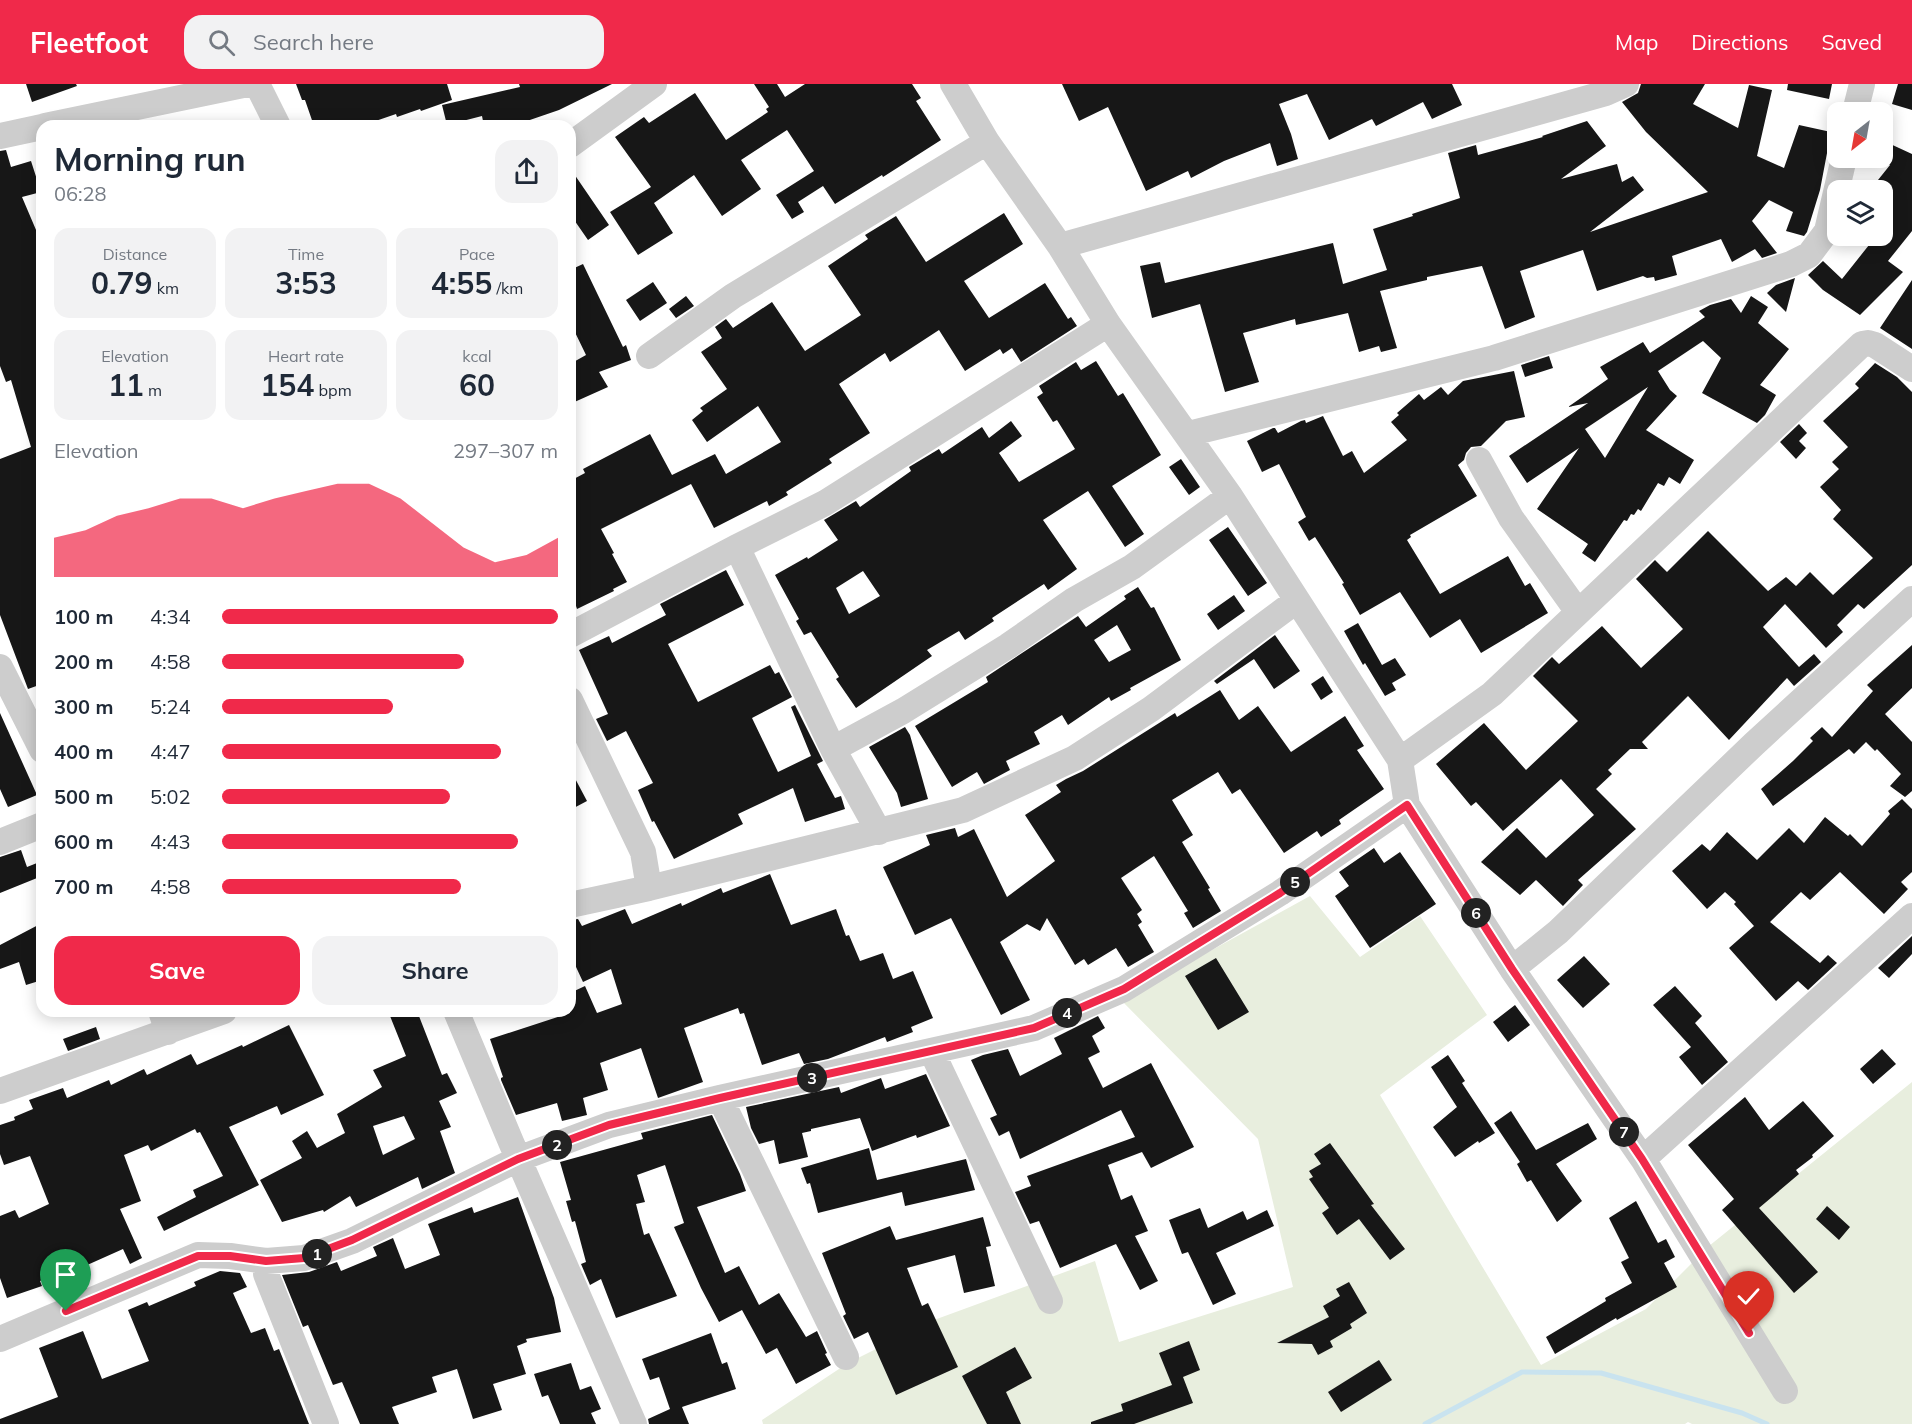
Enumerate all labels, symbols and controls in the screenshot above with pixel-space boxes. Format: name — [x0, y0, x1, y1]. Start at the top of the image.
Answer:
search box — [184, 15, 604, 69]
text: Fleetfoot — [30, 25, 148, 60]
icon: search — [205, 26, 238, 59]
text: Search here — [253, 28, 374, 56]
text: Map — [1615, 29, 1658, 55]
text: Directions — [1691, 29, 1788, 55]
text: Saved — [1821, 29, 1882, 55]
north arrow — [1827, 102, 1893, 168]
map controls — [1827, 102, 1893, 246]
text: Morning run — [54, 138, 246, 179]
button: share — [495, 140, 558, 203]
button: layers — [1827, 180, 1893, 246]
text: 06:28 — [54, 181, 107, 206]
text: Distance — [103, 244, 167, 264]
text: Time — [288, 244, 324, 264]
text: Pace — [459, 244, 495, 264]
text: 0.79 — [91, 264, 152, 302]
text: 3:53 — [275, 264, 337, 302]
text: 4:55 — [431, 264, 492, 302]
text: km — [152, 278, 179, 298]
text: /km — [492, 278, 523, 298]
text: Elevation — [101, 346, 169, 366]
text: Heart rate — [268, 346, 344, 366]
text: kcal — [462, 346, 492, 366]
text: 11 — [108, 366, 144, 404]
text: 154 — [260, 366, 314, 404]
text: 60 — [459, 366, 495, 404]
text: m — [144, 380, 162, 400]
text: bpm — [314, 380, 352, 400]
text: Elevation — [54, 438, 139, 463]
text: 297–307 m — [453, 438, 558, 463]
text: 100 m — [54, 604, 113, 629]
text: 4:34 — [150, 604, 191, 629]
text: 200 m — [54, 649, 113, 674]
text: 4:58 — [150, 649, 191, 674]
text: 300 m — [54, 694, 113, 719]
text: 5:24 — [150, 694, 191, 719]
text: 400 m — [54, 739, 113, 764]
text: 4:47 — [150, 739, 191, 764]
text: 500 m — [54, 784, 113, 809]
text: 5:02 — [150, 784, 191, 809]
text: 600 m — [54, 829, 113, 854]
text: 4:43 — [150, 829, 191, 854]
pin: 5 — [1280, 867, 1310, 897]
text: 5 — [1290, 872, 1300, 892]
text: 700 m — [54, 874, 113, 899]
text: 4:58 — [150, 874, 191, 899]
pin: 6 — [1461, 898, 1491, 928]
text: 6 — [1471, 903, 1481, 923]
button: Save — [54, 936, 300, 1005]
button: Share — [312, 936, 558, 1005]
pin: 4 — [1052, 998, 1082, 1028]
text: 4 — [1062, 1003, 1072, 1023]
pin: 3 — [797, 1063, 827, 1093]
text: 3 — [807, 1068, 817, 1088]
pin: 7 — [1609, 1117, 1639, 1147]
text: 7 — [1619, 1122, 1629, 1142]
pin: 2 — [542, 1130, 572, 1160]
text: 2 — [552, 1135, 562, 1155]
pin: 1 — [302, 1239, 332, 1269]
text: 1 — [312, 1244, 322, 1264]
pin — [40, 1249, 91, 1311]
icon: arrive — [49, 1258, 82, 1291]
pin — [1723, 1271, 1774, 1333]
icon: check — [1732, 1280, 1765, 1313]

